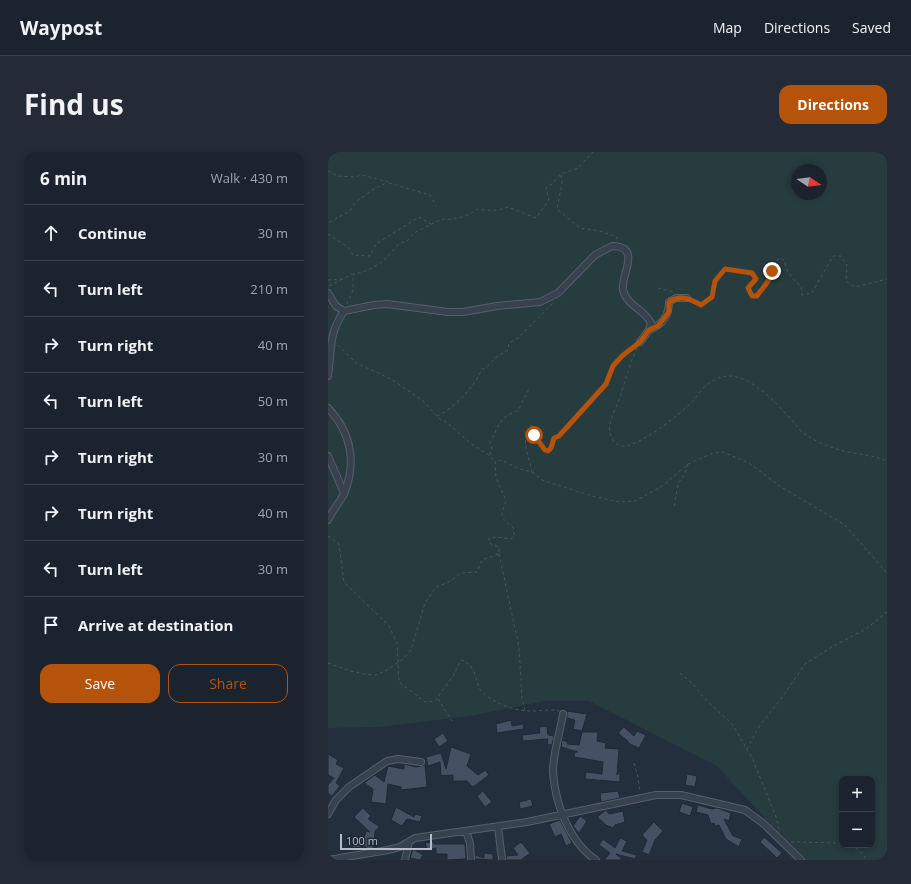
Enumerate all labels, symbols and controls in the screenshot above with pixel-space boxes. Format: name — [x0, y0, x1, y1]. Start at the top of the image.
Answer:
text: Waypost — [20, 15, 102, 41]
text: Map — [713, 18, 742, 37]
text: Directions — [764, 18, 830, 37]
text: Saved — [852, 18, 891, 37]
text: Find us — [24, 85, 124, 123]
button: Directions — [779, 85, 887, 124]
north arrow — [791, 164, 827, 200]
text: 6 min — [40, 167, 87, 190]
text: Walk · 430 m — [211, 169, 288, 187]
icon: ahead — [40, 222, 62, 244]
text: Continue — [78, 223, 146, 243]
text: 30 m — [258, 224, 288, 242]
route end — [763, 262, 781, 280]
icon: left — [40, 278, 62, 300]
text: Turn left — [78, 279, 143, 299]
text: 210 m — [250, 280, 288, 298]
icon: right — [40, 334, 62, 356]
text: Turn right — [78, 335, 153, 355]
text: 40 m — [258, 336, 288, 354]
icon: left — [40, 390, 62, 412]
text: Turn left — [78, 391, 143, 411]
text: 50 m — [258, 392, 288, 410]
route start — [525, 426, 543, 444]
icon: right — [40, 446, 62, 468]
text: Turn right — [78, 447, 153, 467]
text: 30 m — [258, 448, 288, 466]
icon: right — [40, 502, 62, 524]
text: Turn right — [78, 503, 153, 523]
text: 40 m — [258, 504, 288, 522]
icon: left — [40, 558, 62, 580]
text: Turn left — [78, 559, 143, 579]
text: 30 m — [258, 560, 288, 578]
icon: arrive — [40, 614, 62, 636]
text: Arrive at destination — [78, 615, 233, 635]
button: Save — [40, 664, 160, 703]
button: Share — [168, 664, 288, 703]
map controls — [839, 776, 875, 848]
button: + — [839, 776, 875, 812]
button: − — [839, 812, 875, 848]
scale bar — [340, 832, 432, 851]
text: 100 m — [346, 833, 378, 848]

